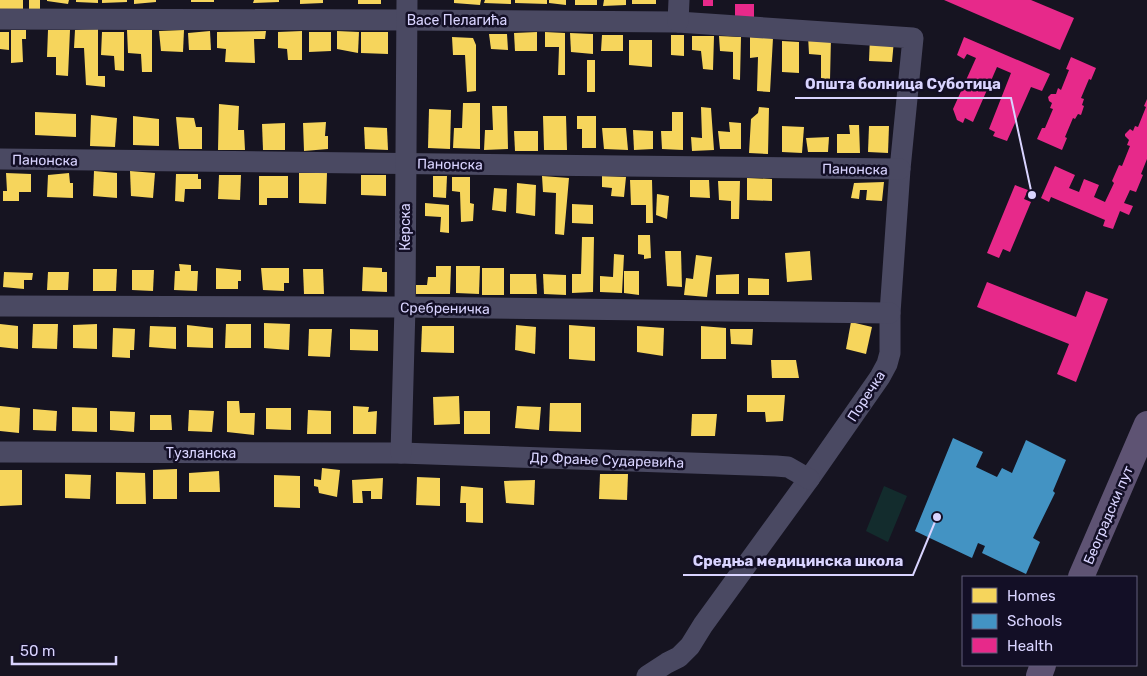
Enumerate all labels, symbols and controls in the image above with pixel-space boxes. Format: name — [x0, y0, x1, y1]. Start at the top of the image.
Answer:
street label: Васе Пелагића — [407, 12, 507, 29]
callout: Општа болница Суботица — [795, 68, 1011, 98]
text: Општа болница Суботица — [805, 75, 1001, 93]
street label: Панонска — [12, 151, 78, 170]
street label: Панонска — [417, 155, 483, 174]
street label: Панонска — [822, 160, 888, 179]
street label: Керска — [397, 203, 414, 251]
street label: Сребреничка — [400, 299, 490, 318]
street label: Поречка — [844, 368, 889, 425]
street label: Тузланска — [166, 445, 236, 462]
street label: Др Фрање Сударевића — [530, 449, 684, 472]
street label: Београдски пут — [1080, 463, 1137, 567]
callout: Средња медицинска школа — [683, 545, 913, 575]
text: Средња медицинска школа — [693, 552, 903, 570]
legend — [962, 576, 1137, 666]
text: Homes — [1007, 587, 1056, 605]
text: Schools — [1007, 612, 1063, 630]
scale bar — [12, 634, 116, 666]
text: Health — [1007, 637, 1053, 655]
text: 50 m — [20, 642, 55, 660]

